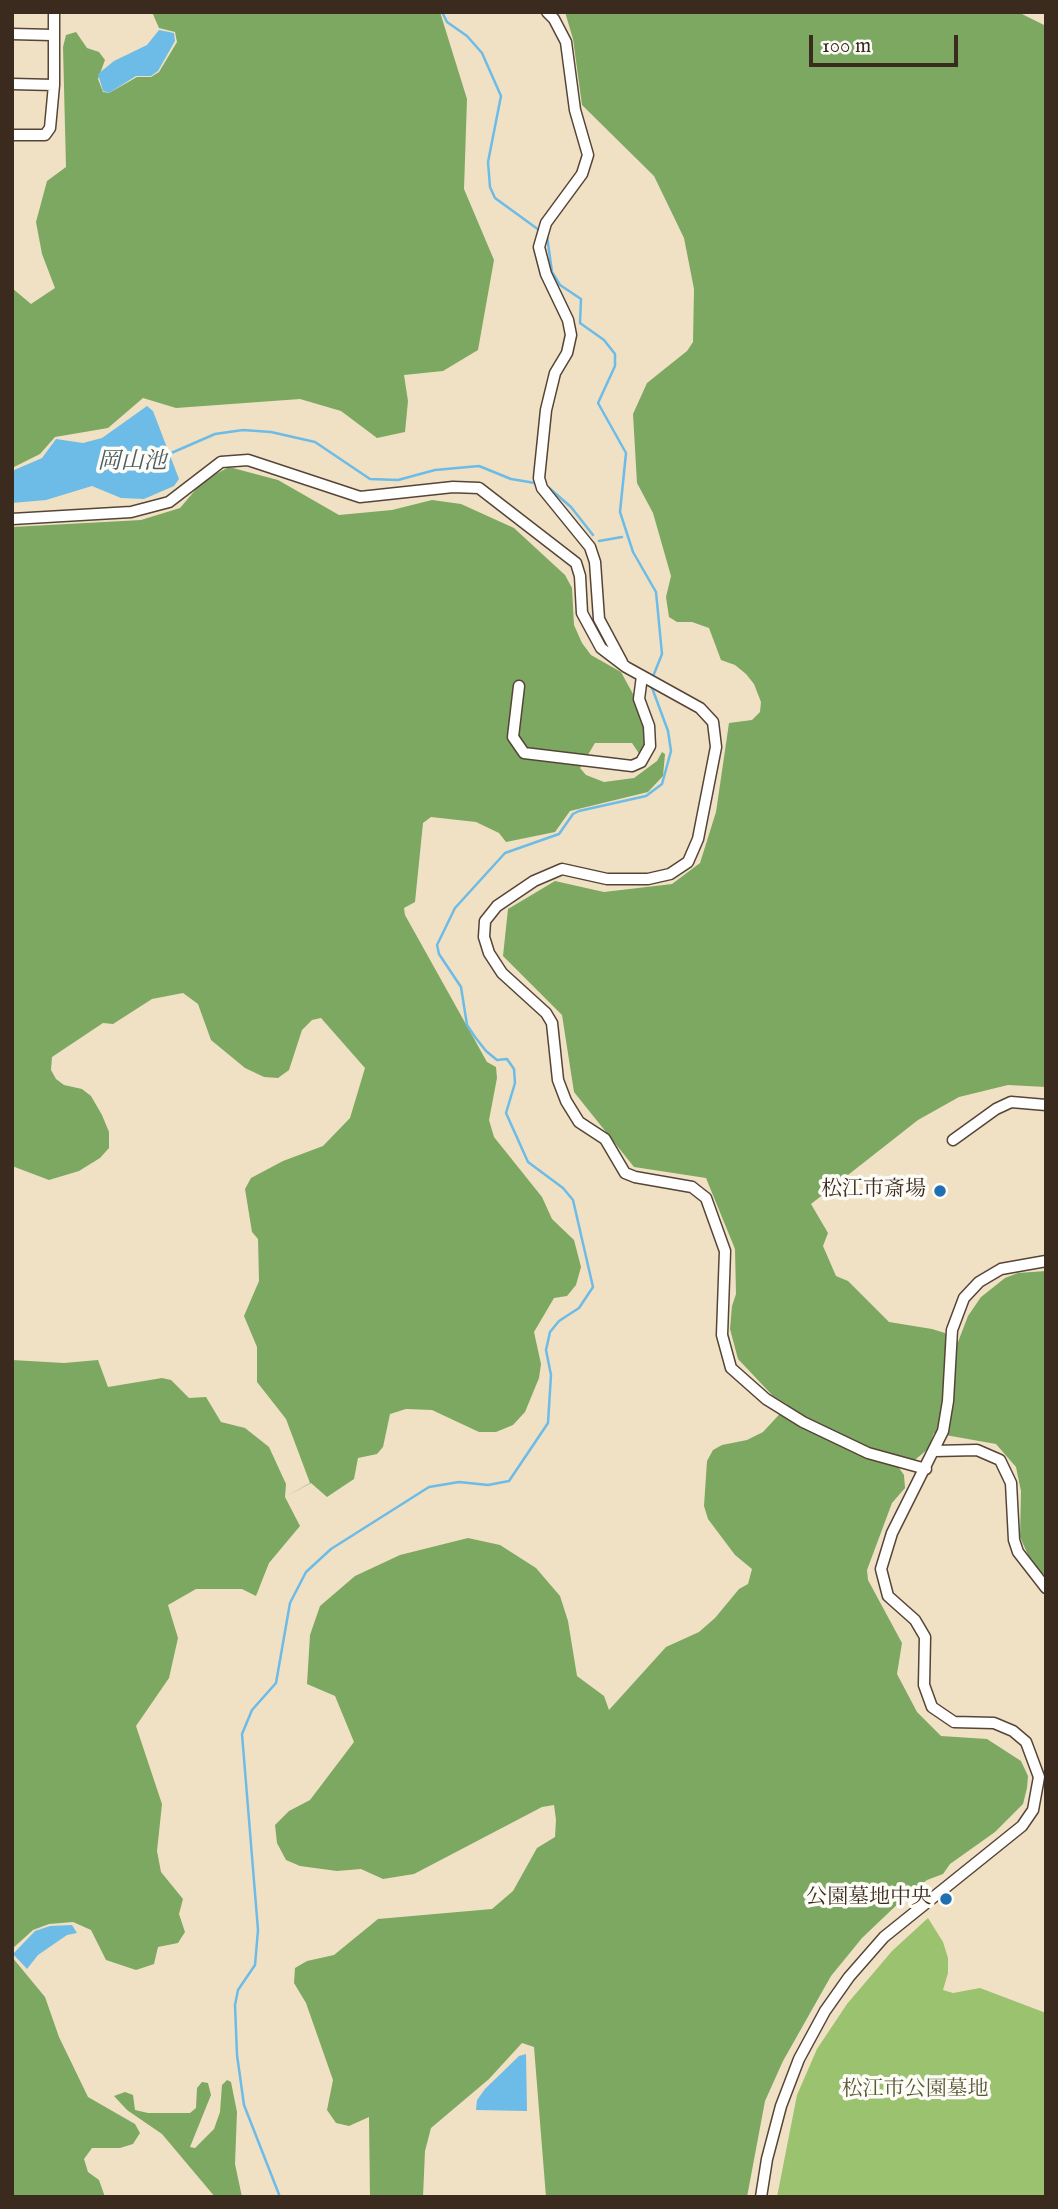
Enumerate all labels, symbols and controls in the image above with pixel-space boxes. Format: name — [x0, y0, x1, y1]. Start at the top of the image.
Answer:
scale bar — [813, 21, 962, 65]
text: 100 m — [822, 33, 871, 60]
water label: 岡山池 — [98, 449, 166, 477]
place label: 松江市斎場 — [821, 1178, 926, 1204]
marker: 松江市斎場 — [932, 1183, 948, 1199]
place label: 公園墓地中央 — [806, 1886, 932, 1912]
marker: 公園墓地中央 — [938, 1891, 954, 1907]
park label: 松江市公園墓地 — [842, 2078, 988, 2104]

